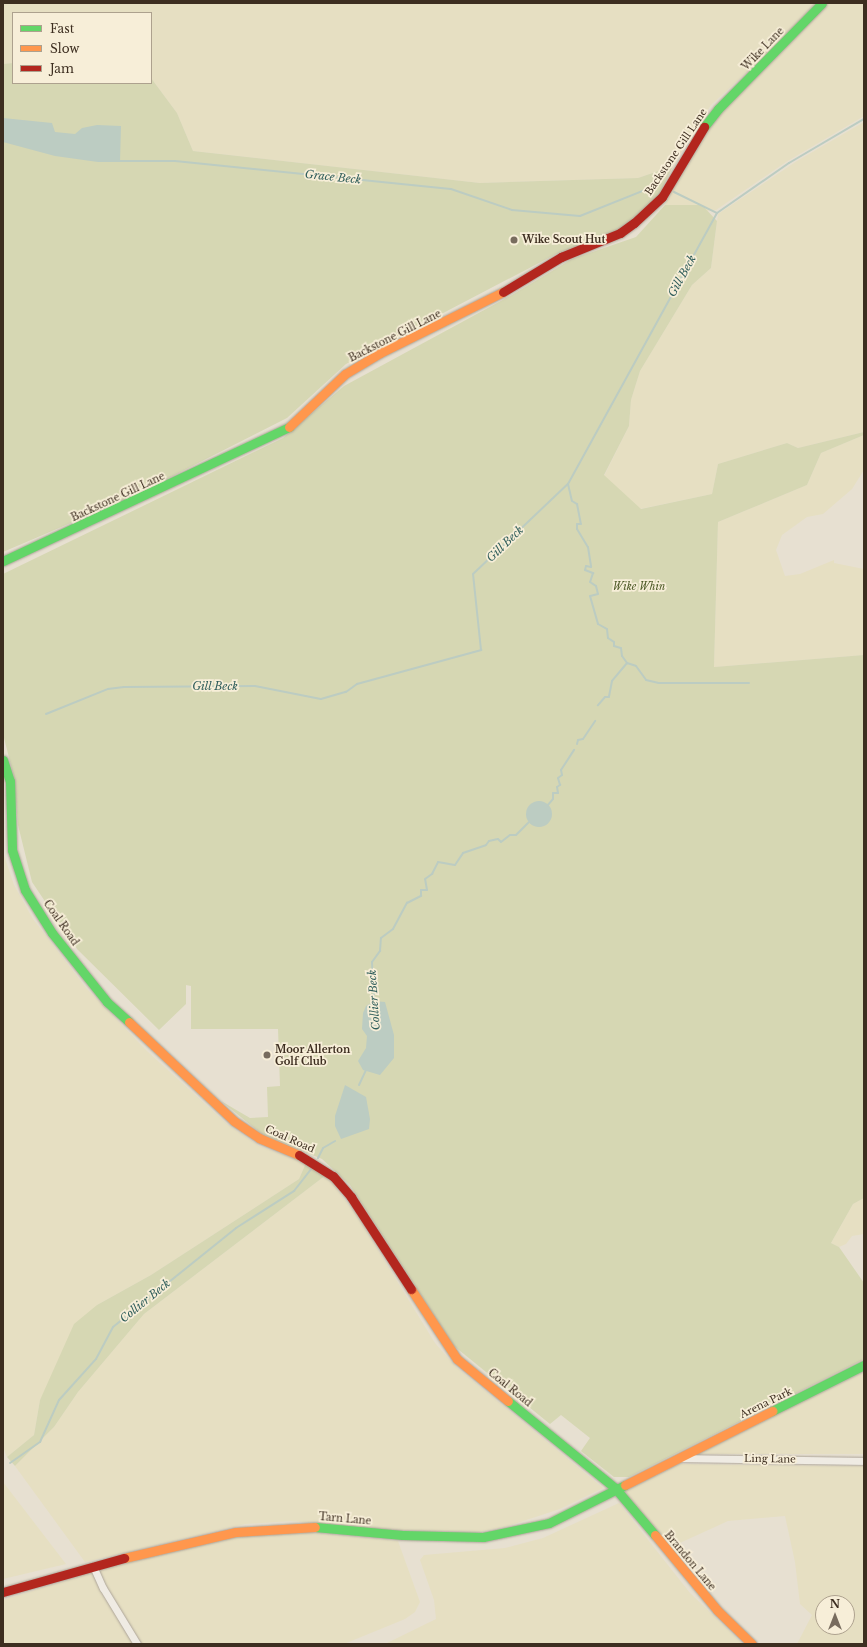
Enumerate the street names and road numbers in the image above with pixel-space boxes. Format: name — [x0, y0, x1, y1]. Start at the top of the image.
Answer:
street label: Wike Lane — [740, 25, 786, 73]
street label: Backstone Gill Lane — [643, 106, 709, 198]
street label: Backstone Gill Lane — [347, 308, 443, 364]
street label: Backstone Gill Lane — [69, 470, 167, 524]
street label: Coal Road — [41, 898, 81, 948]
street label: Coal Road — [263, 1123, 317, 1155]
street label: Coal Road — [486, 1367, 534, 1409]
street label: Arena Park — [738, 1385, 794, 1421]
street label: Ling Lane — [744, 1453, 796, 1465]
street label: Tarn Lane — [318, 1511, 372, 1527]
street label: Brandon Lane — [662, 1529, 718, 1593]

